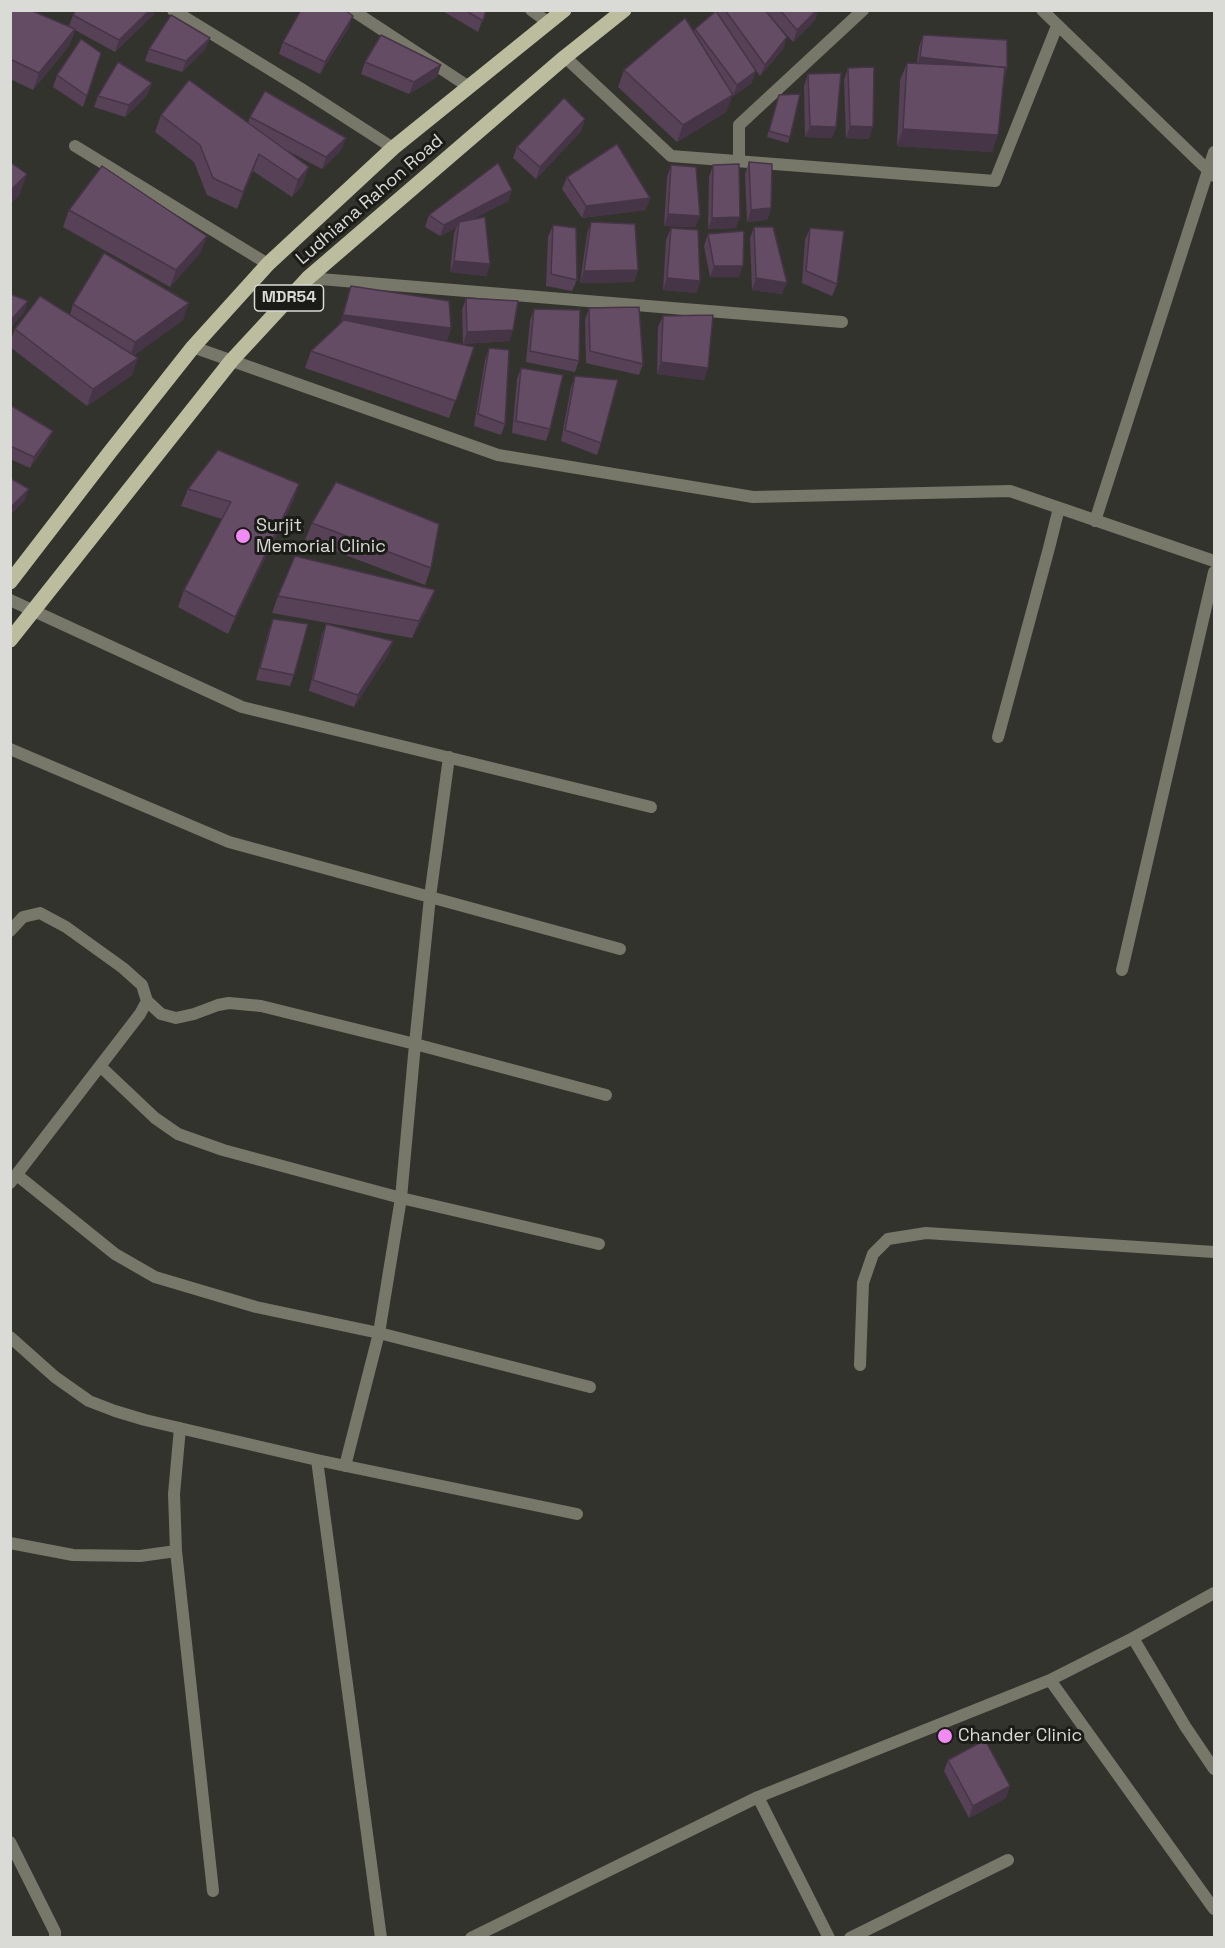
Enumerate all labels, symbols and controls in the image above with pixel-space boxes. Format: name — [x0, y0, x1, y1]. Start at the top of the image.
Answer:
street label: Ludhiana Rahon Road — [292, 130, 448, 270]
road number: MDR54 — [254, 285, 324, 311]
place label: Surjit Memorial Clinic — [256, 515, 386, 558]
marker: Surjit Memorial Clinic — [234, 527, 252, 545]
place label: Chander Clinic — [958, 1725, 1082, 1747]
marker: Chander Clinic — [936, 1727, 954, 1745]

